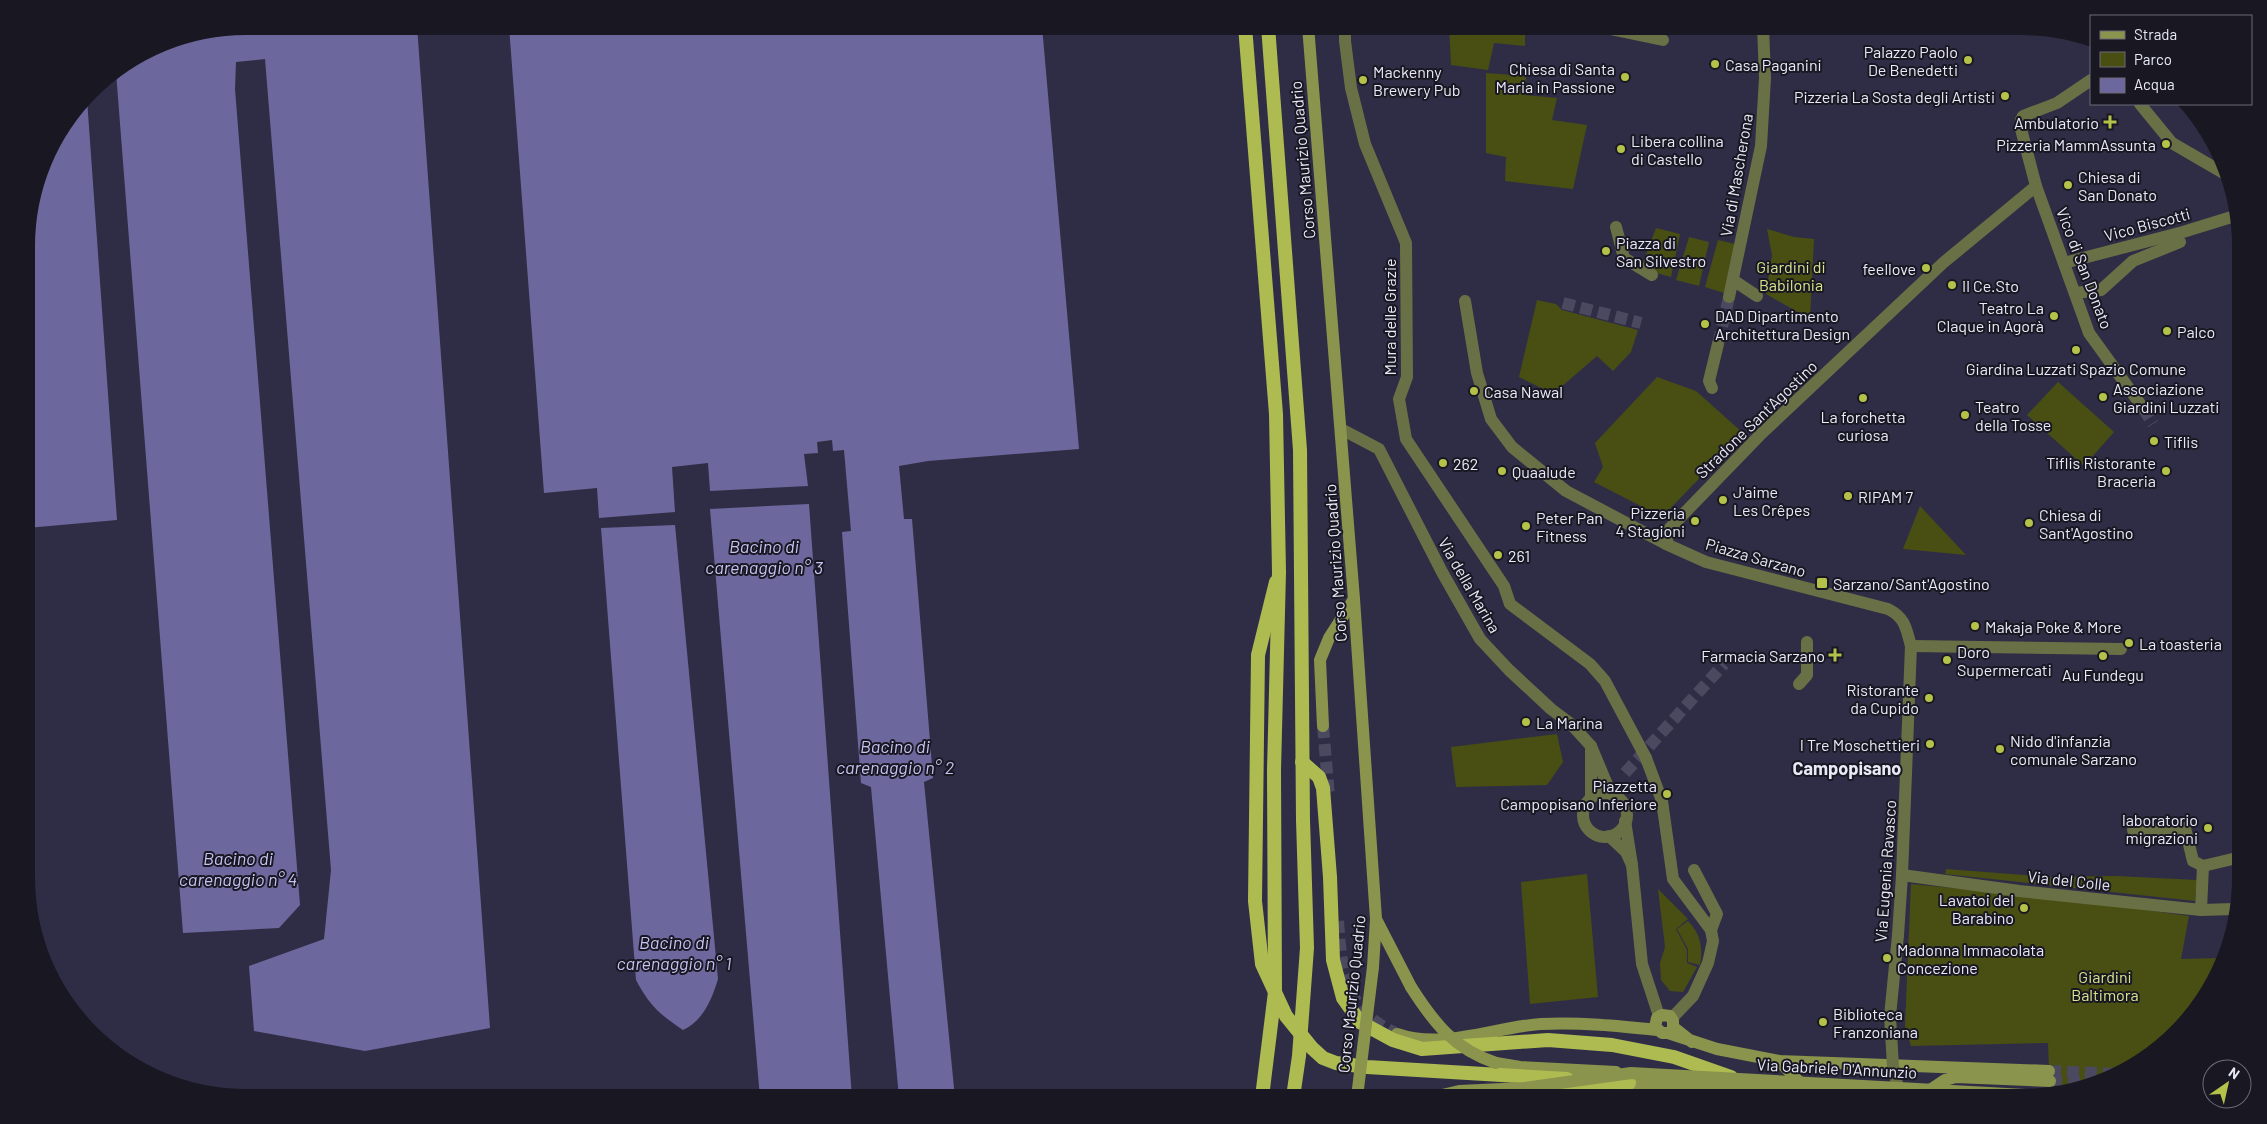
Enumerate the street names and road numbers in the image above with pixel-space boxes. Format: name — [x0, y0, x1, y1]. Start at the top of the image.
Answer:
street label: Corso Maurizio Quadrio — [1286, 80, 1318, 240]
street label: Via di Mascherona — [1716, 112, 1756, 238]
street label: Vico Biscotti — [2102, 203, 2192, 245]
street label: Vico di San Donato — [2053, 205, 2117, 331]
street label: Mura delle Grazie — [1380, 258, 1399, 376]
street label: Stradone Sant'Agostino — [1691, 356, 1821, 482]
street label: Corso Maurizio Quadrio — [1320, 483, 1350, 643]
street label: Via della Marina — [1435, 534, 1505, 636]
street label: Piazza Sarzano — [1704, 534, 1808, 580]
street label: Via Eugenia Ravasco — [1871, 799, 1899, 943]
street label: Via del Colle — [2027, 866, 2111, 894]
street label: Corso Maurizio Quadrio — [1333, 914, 1369, 1074]
street label: Via Gabriele D'Annunzio — [1756, 1054, 1918, 1082]

